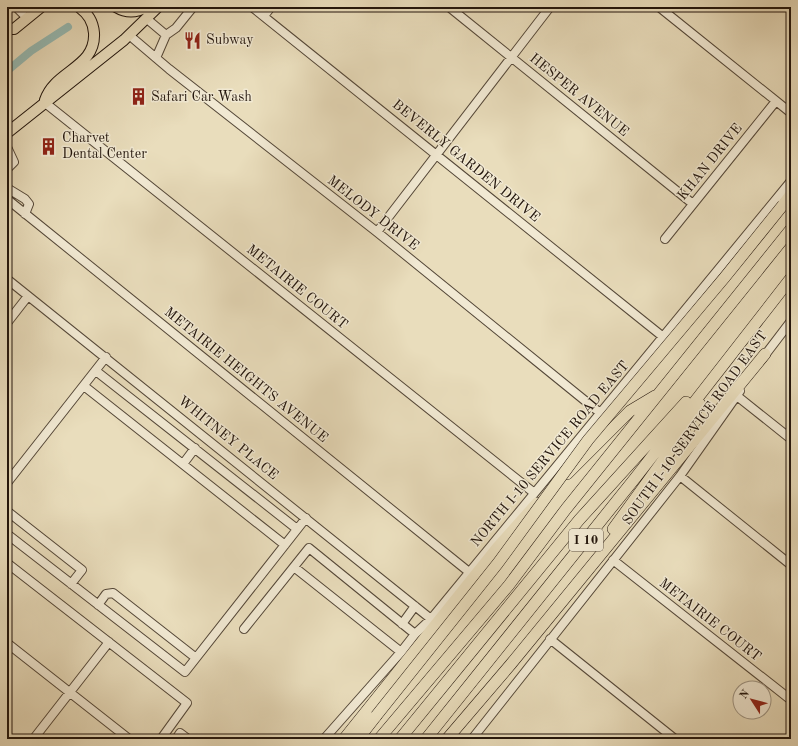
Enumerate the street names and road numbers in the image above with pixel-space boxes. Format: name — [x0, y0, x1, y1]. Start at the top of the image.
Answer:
street label: HESPER AVENUE — [527, 51, 631, 139]
street label: BEVERLY GARDEN DRIVE — [390, 97, 542, 225]
street label: KHAN DRIVE — [675, 121, 745, 203]
street label: MELODY DRIVE — [325, 173, 421, 253]
street label: METAIRIE COURT — [244, 242, 350, 332]
street label: METAIRIE HEIGHTS AVENUE — [162, 305, 330, 445]
street label: SOUTH I-10 SERVICE ROAD EAST — [620, 328, 770, 528]
street label: NORTH I-10 SERVICE ROAD EAST — [468, 358, 632, 550]
street label: WHITNEY PLACE — [175, 394, 281, 482]
road number: I 10 — [569, 529, 603, 551]
street label: METAIRIE COURT — [656, 576, 764, 664]

